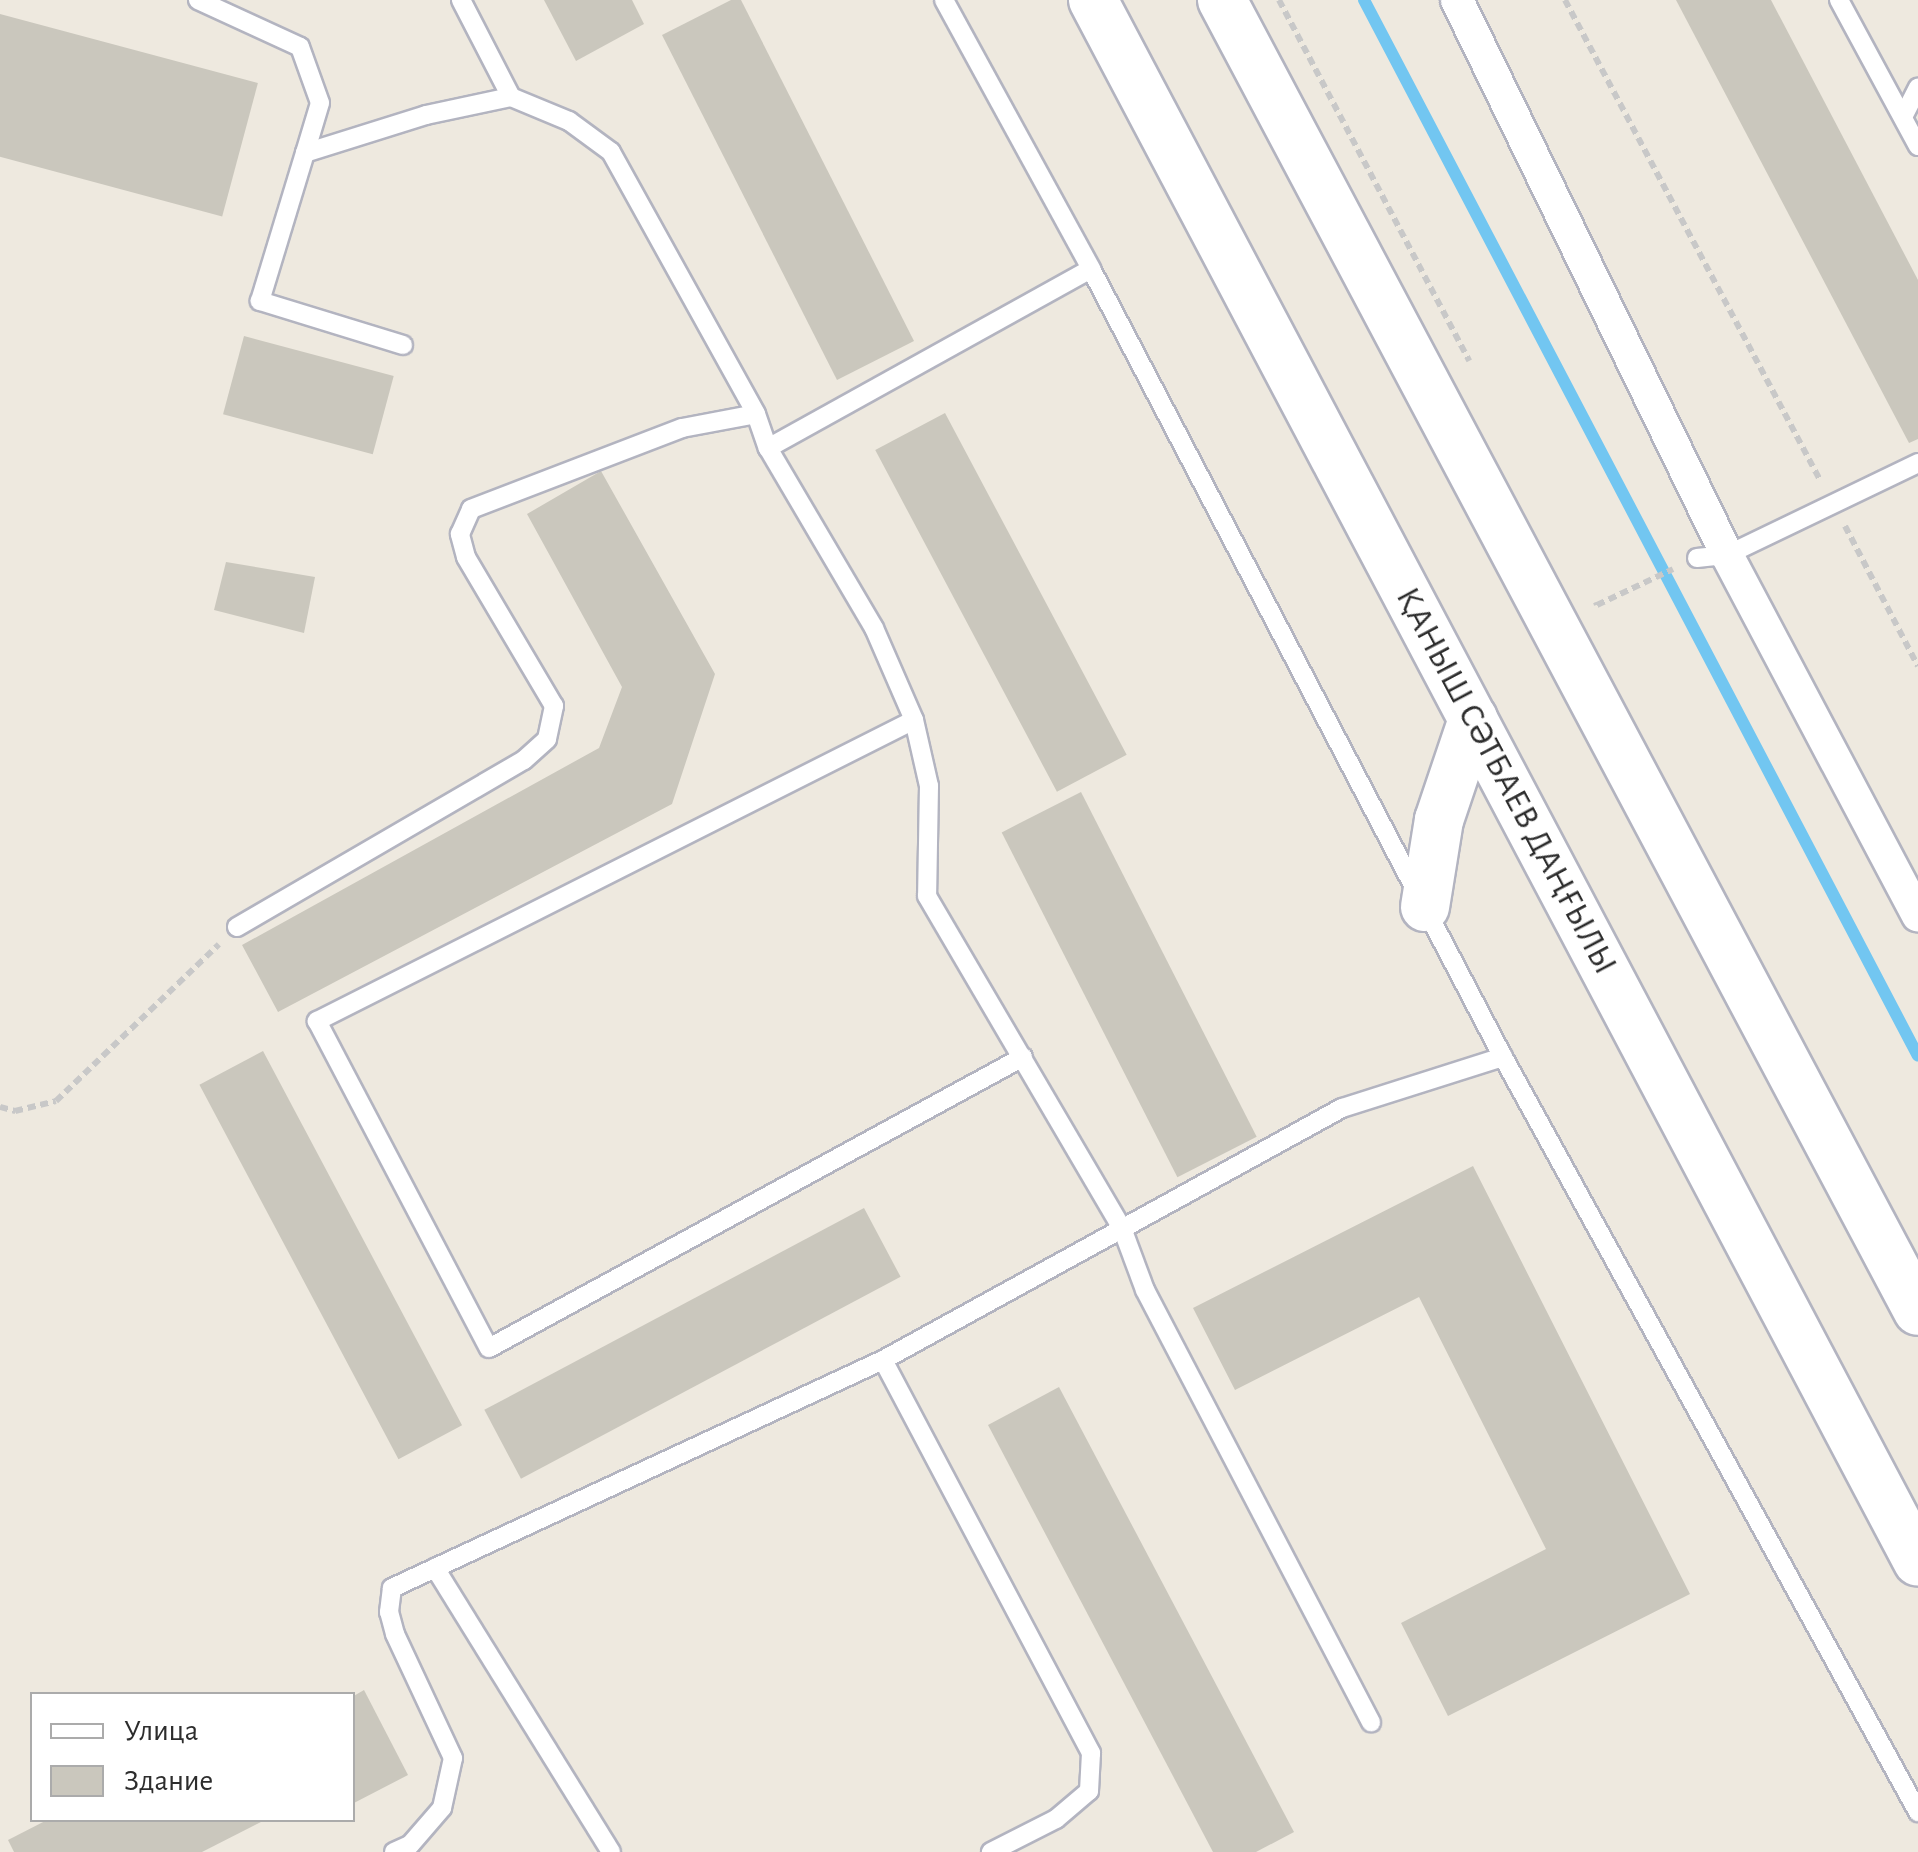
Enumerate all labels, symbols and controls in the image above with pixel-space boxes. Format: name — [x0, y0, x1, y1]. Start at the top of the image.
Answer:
street label: ҚАНЫШ СӘТБАЕВ ДАҢҒЫЛЫ — [1386, 580, 1626, 982]
legend — [30, 1692, 355, 1822]
text: Улица — [124, 1716, 199, 1746]
text: Здание — [124, 1766, 213, 1796]

